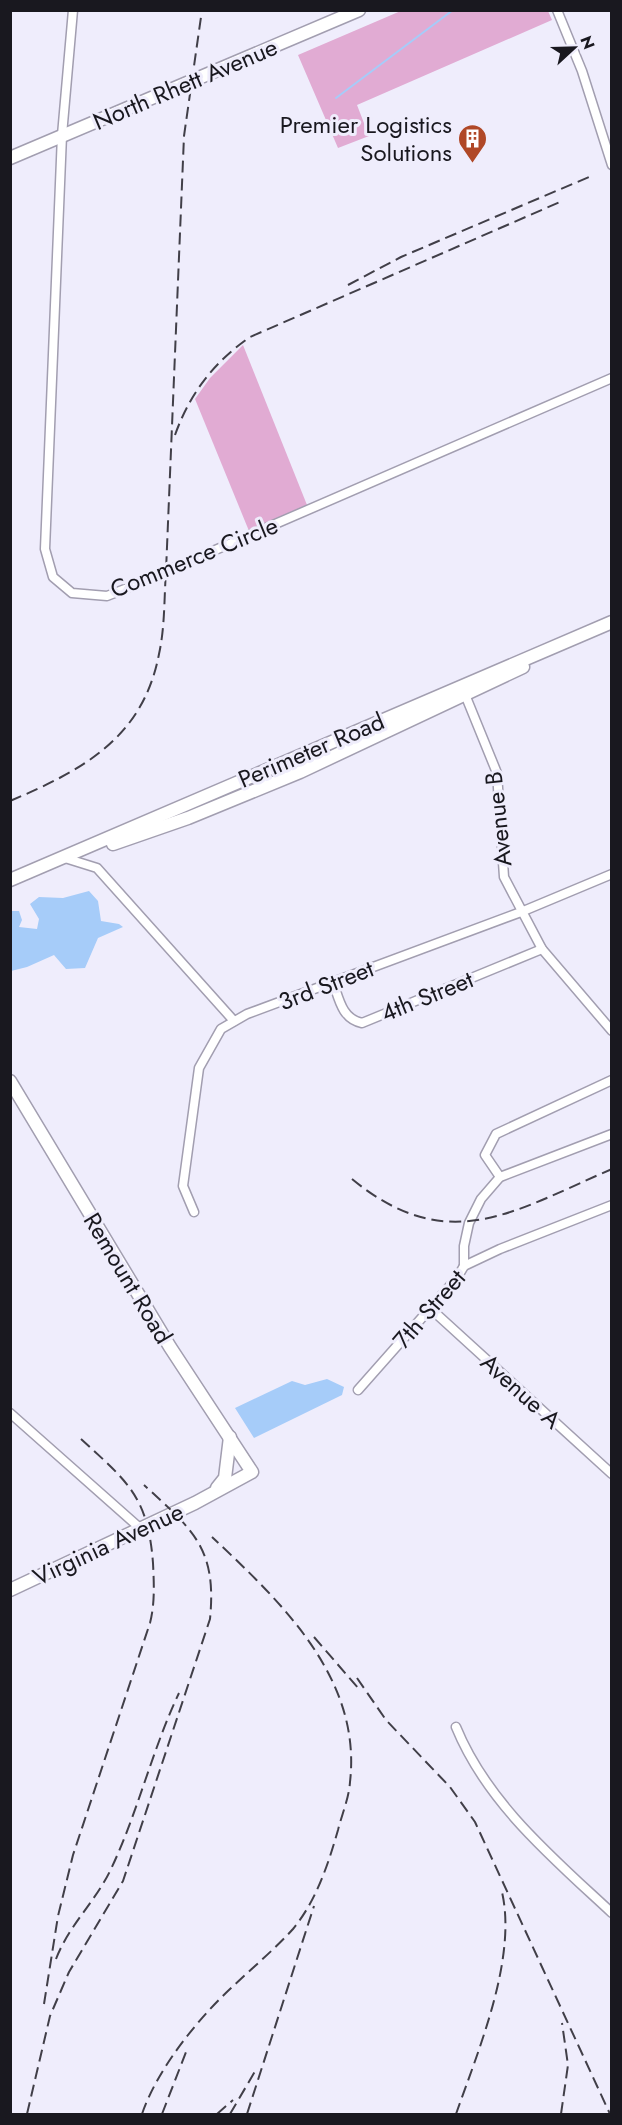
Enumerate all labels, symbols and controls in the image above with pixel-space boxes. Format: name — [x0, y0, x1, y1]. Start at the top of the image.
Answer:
north arrow — [544, 18, 604, 78]
street label: North Rhett Avenue — [87, 29, 283, 139]
text: N — [574, 32, 600, 53]
place label: Premier Logistics Solutions — [280, 107, 452, 170]
building icon: Premier Logistics Solutions — [457, 122, 489, 164]
street label: Commerce Circle — [105, 507, 283, 607]
street label: Perimeter Road — [233, 703, 389, 797]
street label: Avenue B — [476, 770, 520, 868]
street label: 3rd Street — [273, 951, 379, 1019]
street label: 4th Street — [376, 962, 479, 1030]
street label: Remount Road — [75, 1206, 181, 1350]
street label: 7th Street — [384, 1261, 474, 1356]
street label: Avenue A — [473, 1345, 569, 1437]
street label: Virginia Avenue — [27, 1494, 189, 1594]

